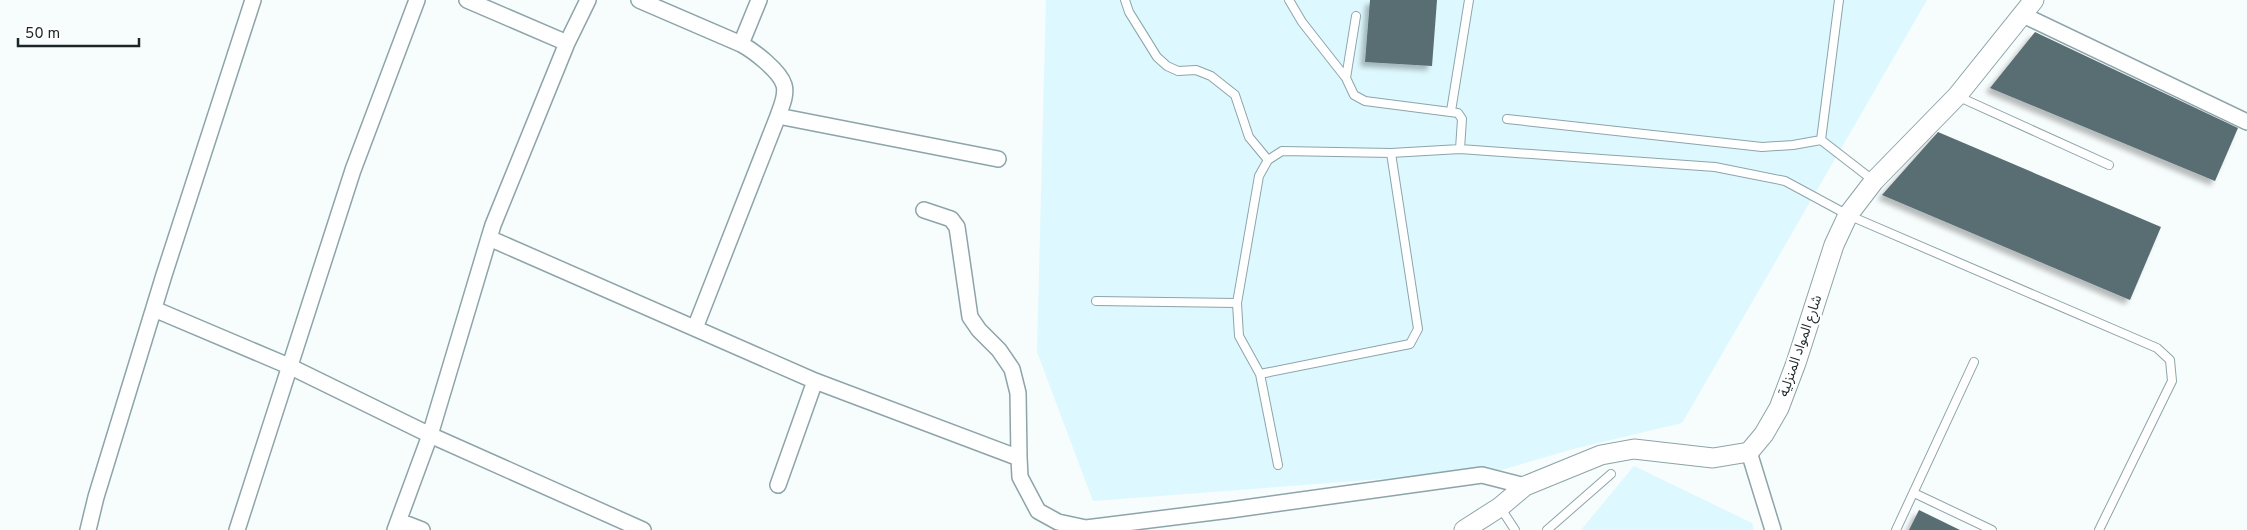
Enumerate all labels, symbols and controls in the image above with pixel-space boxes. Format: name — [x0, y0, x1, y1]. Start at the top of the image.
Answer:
scale bar — [18, 15, 139, 47]
text: 50 m — [25, 25, 60, 44]
street label: شارع المواد المنزلية — [1776, 293, 1827, 399]

